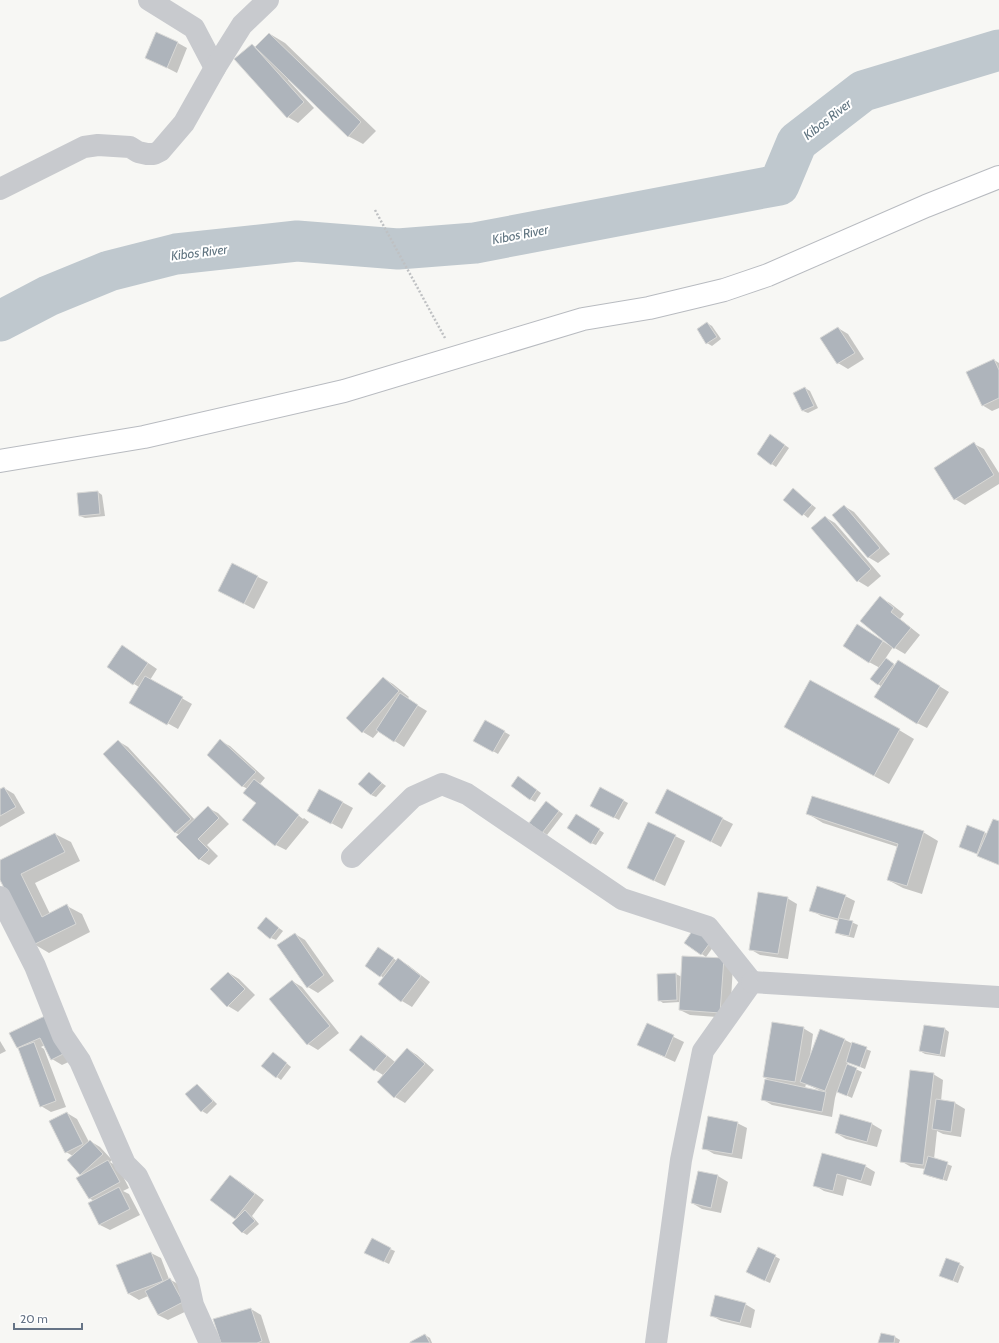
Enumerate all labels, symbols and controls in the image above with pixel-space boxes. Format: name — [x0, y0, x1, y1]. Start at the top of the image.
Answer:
water label: Kibos River — [800, 95, 855, 143]
water label: Kibos River — [491, 221, 550, 247]
water label: Kibos River — [170, 240, 229, 263]
scale bar — [14, 1305, 82, 1331]
text: 20 m — [20, 1311, 48, 1326]

